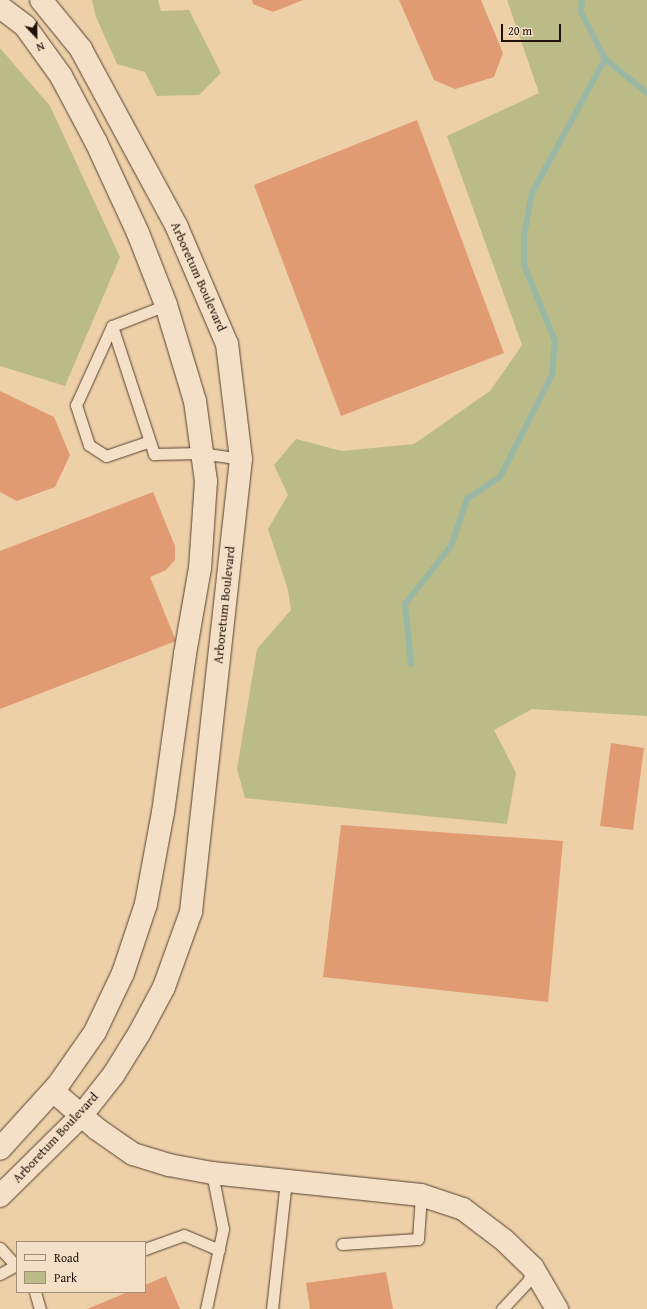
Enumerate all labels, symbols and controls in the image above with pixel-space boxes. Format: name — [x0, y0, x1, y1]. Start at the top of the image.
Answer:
north arrow — [16, 16, 56, 56]
scale bar — [503, 16, 563, 42]
text: 20 m — [508, 22, 532, 39]
text: N — [34, 38, 47, 56]
street label: Arboretum Boulevard — [167, 220, 229, 334]
street label: Arboretum Boulevard — [211, 545, 239, 665]
street label: Arboretum Boulevard — [10, 1089, 102, 1187]
legend — [16, 1241, 146, 1293]
text: Road — [54, 1249, 79, 1266]
text: Park — [54, 1269, 77, 1286]

